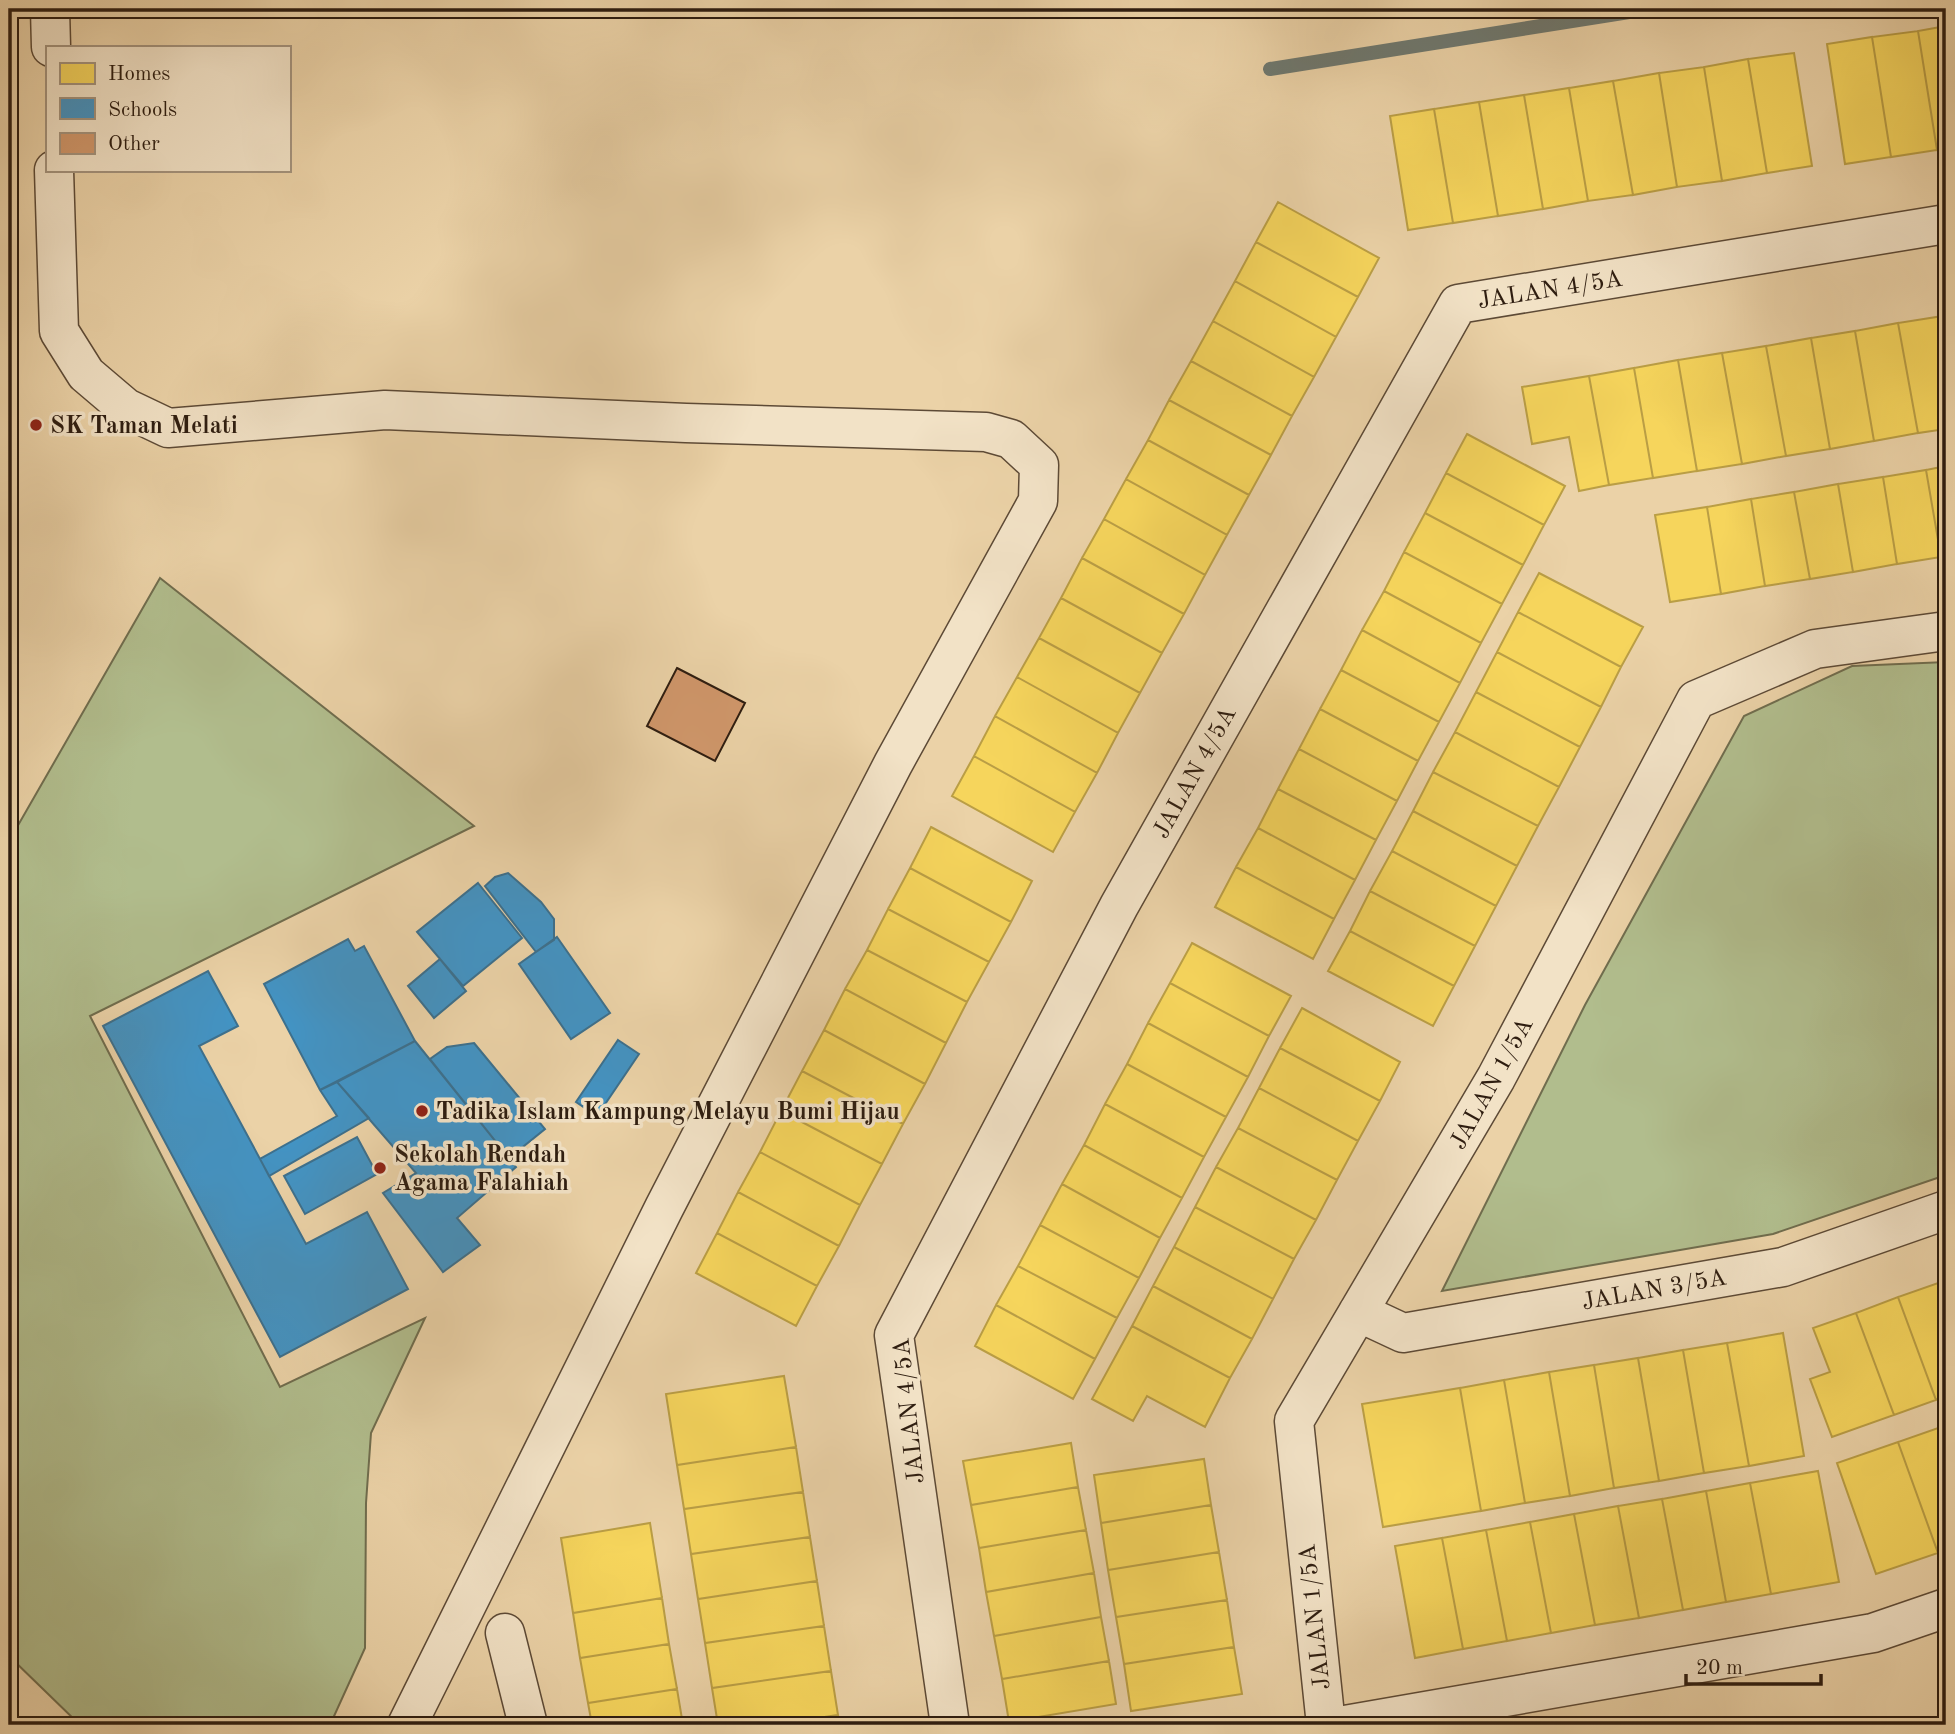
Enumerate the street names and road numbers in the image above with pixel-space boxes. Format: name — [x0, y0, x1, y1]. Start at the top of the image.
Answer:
street label: JALAN 4/5A — [1476, 268, 1624, 314]
street label: JALAN 4/5A — [1150, 703, 1242, 843]
street label: JALAN 1/5A — [1447, 1014, 1539, 1154]
street label: JALAN 3/5A — [1580, 1266, 1728, 1315]
street label: JALAN 4/5A — [890, 1337, 930, 1485]
street label: JALAN 1/5A — [1296, 1543, 1336, 1691]

